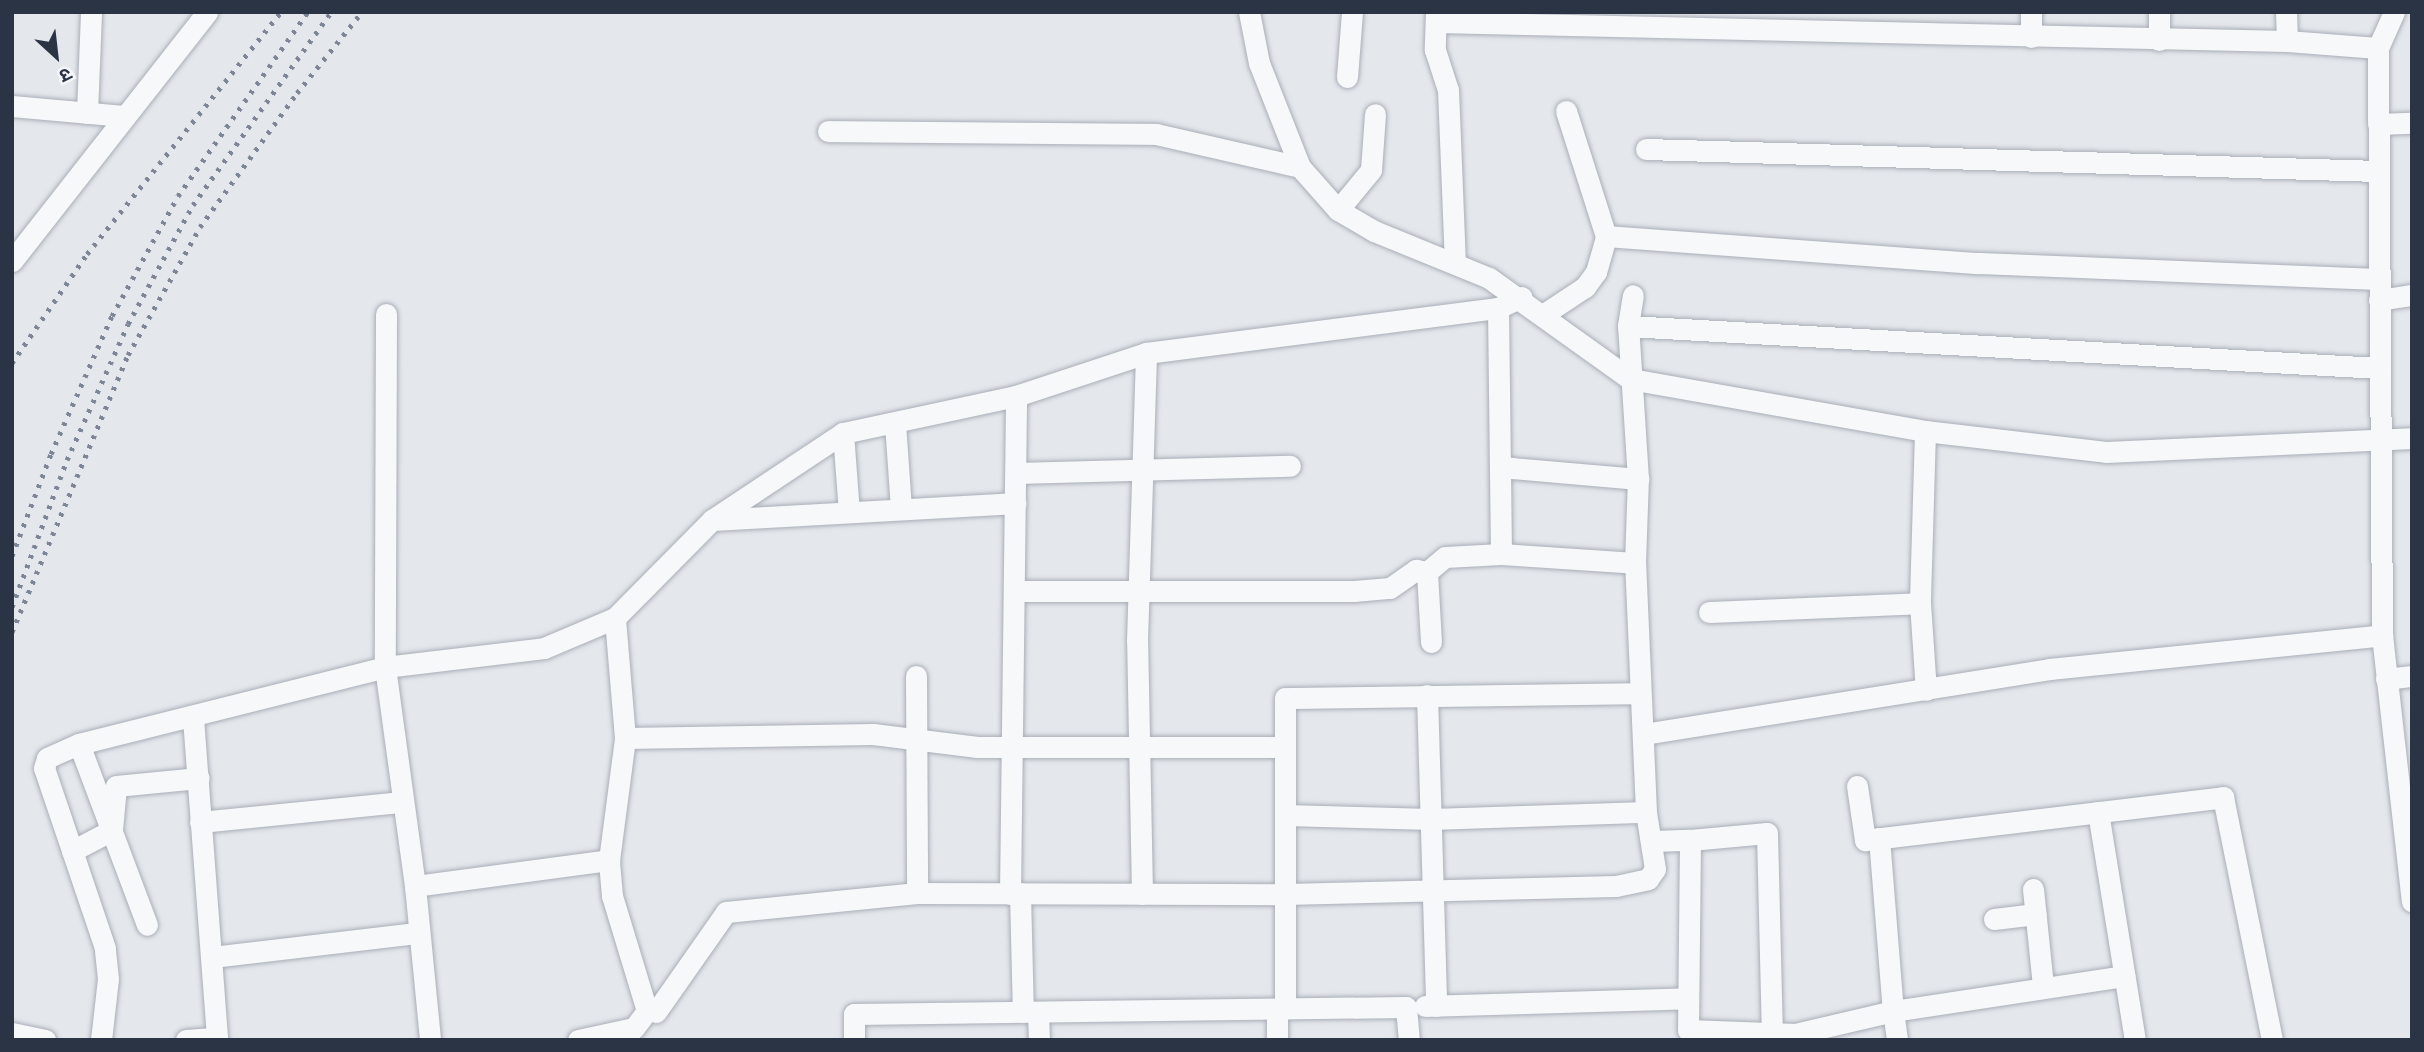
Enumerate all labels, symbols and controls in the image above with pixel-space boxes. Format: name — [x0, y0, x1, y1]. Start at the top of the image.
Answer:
north arrow — [21, 21, 91, 91]
text: उ — [56, 62, 76, 88]

